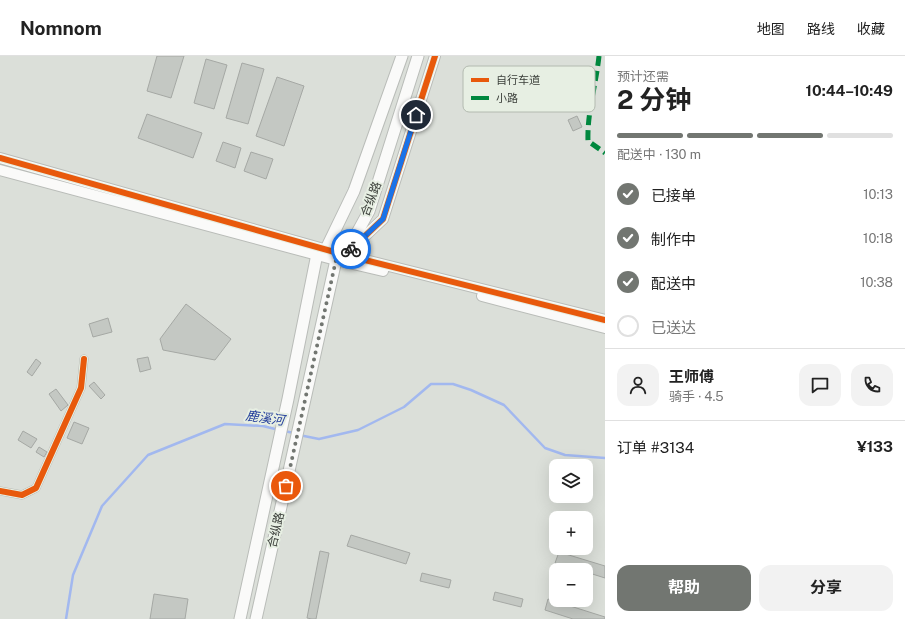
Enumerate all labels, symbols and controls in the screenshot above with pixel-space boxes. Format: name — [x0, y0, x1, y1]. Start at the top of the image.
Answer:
text: Nomnom — [20, 17, 102, 39]
text: 地图 — [757, 21, 785, 37]
text: 路线 — [807, 21, 835, 37]
text: 收藏 — [857, 21, 885, 37]
legend — [463, 66, 595, 112]
text: 预计还需 — [617, 69, 669, 84]
text: 自行车道 — [496, 74, 540, 86]
text: 10:44–10:49 — [806, 82, 893, 99]
text: 2 分钟 — [617, 84, 691, 115]
text: 小路 — [496, 92, 518, 104]
pin — [399, 98, 433, 132]
icon: home — [405, 104, 427, 126]
text: 配送中 · 130 m — [617, 147, 701, 162]
street label: 合纵路 — [358, 180, 384, 218]
icon: check — [617, 183, 639, 205]
text: 已接单 — [651, 187, 696, 204]
text: 10:13 — [863, 187, 893, 202]
icon: check — [617, 227, 639, 249]
courier — [331, 229, 371, 269]
text: 制作中 — [651, 231, 696, 248]
text: 10:18 — [863, 231, 893, 246]
icon: bike — [340, 238, 362, 260]
icon: check — [617, 271, 639, 293]
text: 配送中 — [651, 275, 696, 292]
text: 10:38 — [860, 275, 893, 290]
text: 已送达 — [651, 319, 696, 336]
button: person — [617, 364, 659, 406]
button: chat — [799, 364, 841, 406]
button: phone — [851, 364, 893, 406]
text: 王师傅 — [669, 368, 714, 385]
text: 骑手 · 4.5 — [669, 389, 724, 404]
water label: 鹿溪河 — [245, 408, 288, 429]
text: ¥133 — [857, 438, 893, 455]
text: 订单 #3134 — [617, 439, 694, 456]
map controls — [549, 459, 593, 607]
button: layers — [549, 459, 593, 503]
pin — [269, 469, 303, 503]
icon: bag — [275, 475, 297, 497]
street label: 合纵路 — [265, 511, 287, 549]
button: + — [549, 511, 593, 555]
button: − — [549, 563, 593, 607]
button: 帮助 — [617, 565, 751, 611]
button: 分享 — [759, 565, 893, 611]

